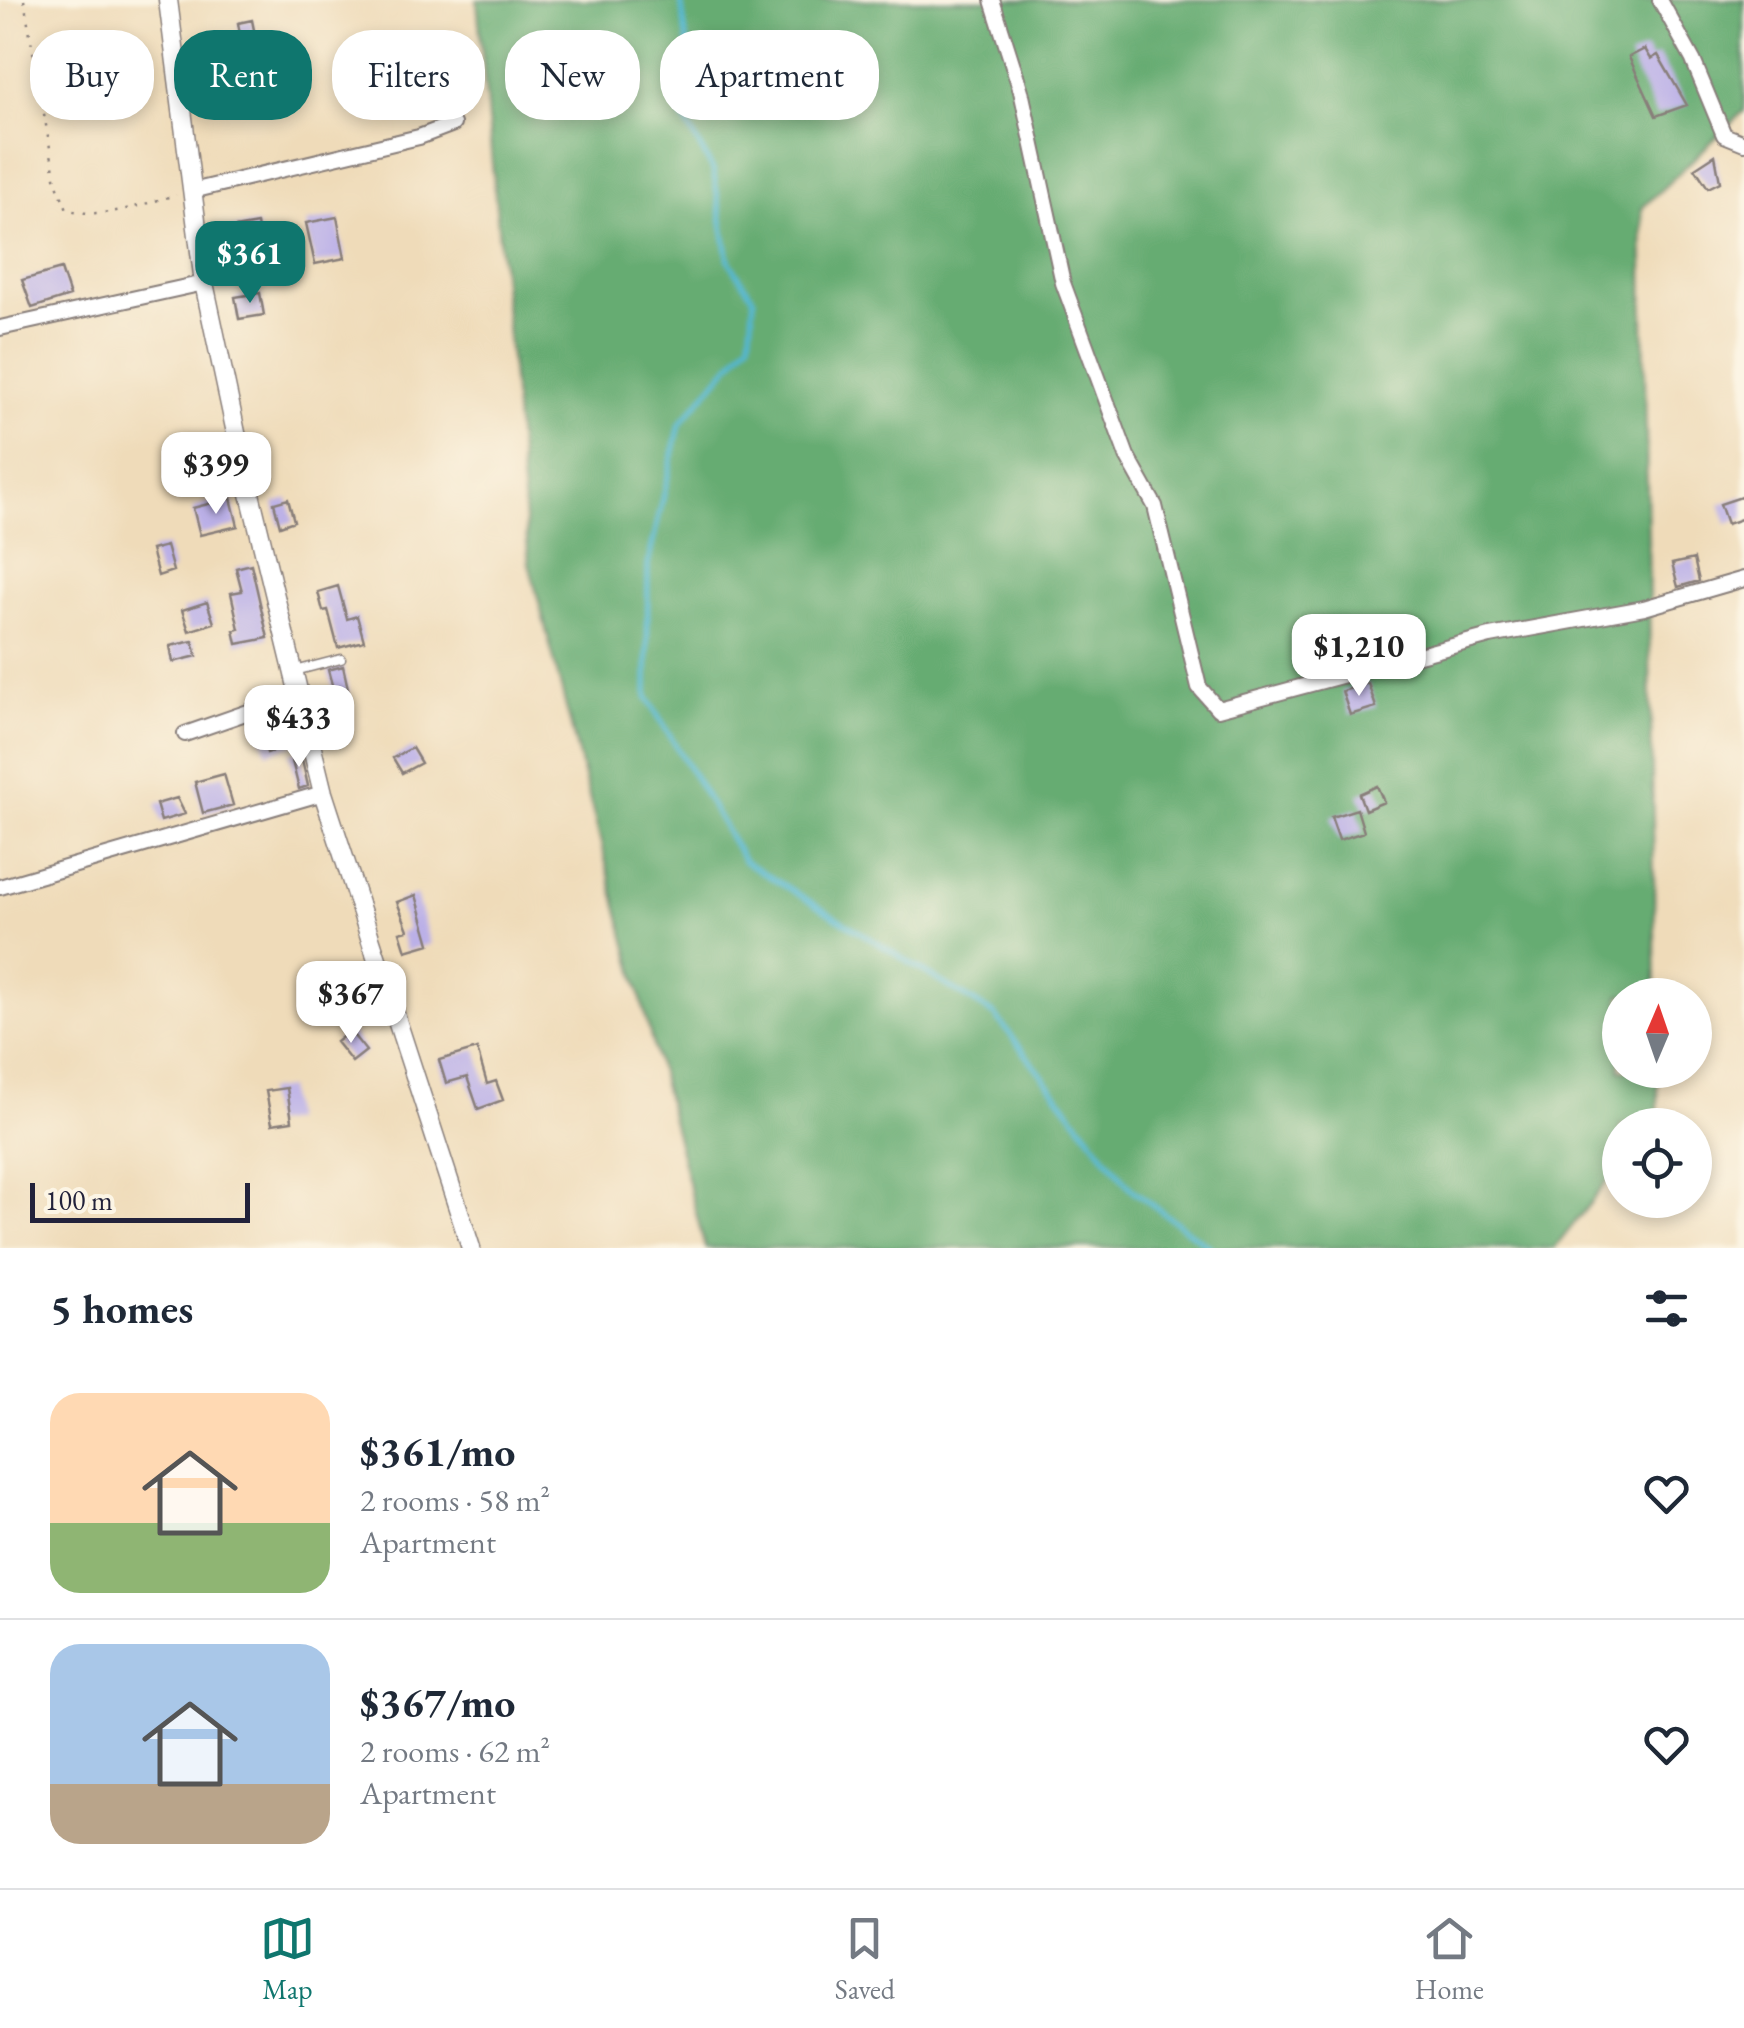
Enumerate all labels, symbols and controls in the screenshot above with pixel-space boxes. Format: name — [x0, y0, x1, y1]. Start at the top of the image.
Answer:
chip: Buy — [30, 30, 154, 120]
chip: Rent — [174, 30, 312, 120]
chip: Filters — [332, 30, 485, 120]
chip: New — [505, 30, 640, 120]
chip: Apartment — [660, 30, 879, 120]
pin: $361 — [191, 221, 309, 306]
text: $361 — [217, 232, 283, 274]
pin: $399 — [157, 432, 275, 517]
text: $399 — [183, 443, 249, 485]
pin: $1,210 — [1278, 614, 1440, 699]
text: $1,210 — [1314, 625, 1404, 667]
pin: $433 — [240, 685, 358, 770]
text: $433 — [266, 696, 332, 738]
pin: $367 — [292, 961, 410, 1046]
text: $367 — [318, 972, 384, 1014]
north arrow — [1602, 978, 1712, 1088]
map controls — [1602, 978, 1712, 1218]
button: locate — [1602, 1108, 1712, 1218]
scale bar — [30, 1178, 250, 1222]
text: 100 m — [45, 1182, 113, 1218]
text: 5 homes — [50, 1281, 193, 1336]
icon: filters — [1639, 1281, 1694, 1336]
text: $361/mo — [360, 1424, 516, 1479]
icon: home — [130, 1433, 250, 1553]
icon: heart — [1639, 1466, 1694, 1521]
text: 2 rooms · 58 m² — [360, 1479, 550, 1521]
text: Apartment — [360, 1521, 496, 1563]
text: $367/mo — [360, 1675, 516, 1730]
icon: home — [130, 1684, 250, 1804]
icon: heart — [1639, 1717, 1694, 1772]
text: 2 rooms · 62 m² — [360, 1730, 550, 1772]
text: Apartment — [360, 1772, 496, 1814]
tab: Map — [260, 1911, 315, 2007]
tab: Saved — [835, 1911, 895, 2007]
tab: Home — [1415, 1911, 1484, 2007]

